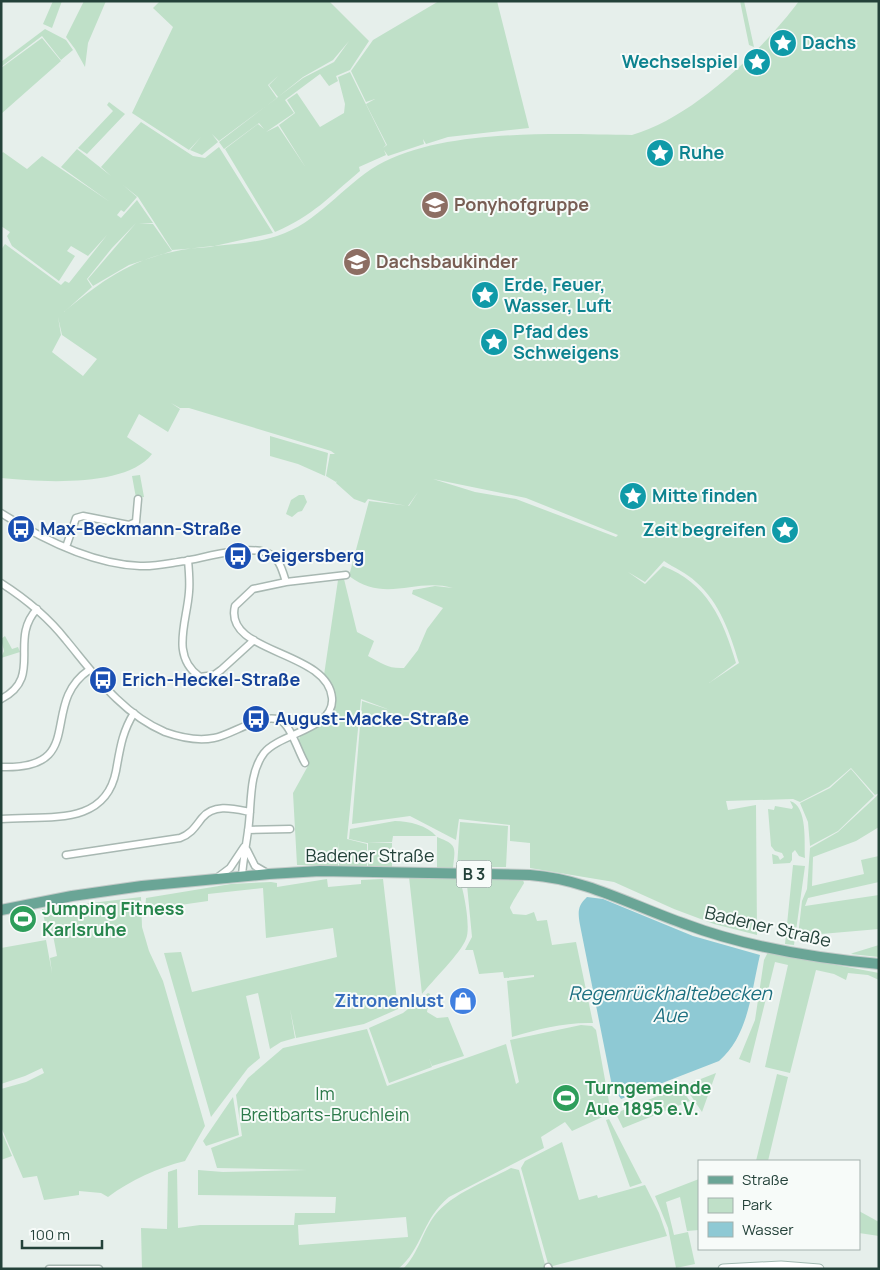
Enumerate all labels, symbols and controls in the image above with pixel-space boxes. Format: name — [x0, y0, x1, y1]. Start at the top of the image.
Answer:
place icon: Dachs — [768, 28, 798, 58]
place label: Dachs — [802, 30, 857, 54]
place icon: Wechselspiel — [742, 47, 772, 77]
place label: Wechselspiel — [622, 49, 738, 73]
place icon: Ruhe — [645, 138, 675, 168]
place label: Ruhe — [679, 140, 724, 164]
school or university icon: Ponyhofgruppe — [420, 190, 450, 220]
place label: Ponyhofgruppe — [454, 192, 589, 216]
school or university icon: Dachsbaukinder — [342, 247, 372, 277]
place label: Dachsbaukinder — [376, 249, 518, 273]
place label: Erde, Feuer, Wasser, Luft — [504, 272, 612, 317]
place icon: Erde, Feuer, Wasser, Luft — [470, 280, 500, 310]
place label: Pfad des Schweigens — [513, 319, 619, 364]
place icon: Pfad des Schweigens — [479, 327, 509, 357]
place icon: Mitte finden — [618, 481, 648, 511]
place label: Mitte finden — [652, 483, 758, 507]
bus stop icon: Max-Beckmann-Straße — [6, 514, 36, 544]
place icon: Zeit begreifen — [770, 515, 800, 545]
place label: Max-Beckmann-Straße — [40, 516, 242, 540]
place label: Zeit begreifen — [643, 517, 766, 541]
bus stop icon: Geigersberg — [223, 541, 253, 571]
place label: Geigersberg — [257, 543, 364, 567]
bus stop icon: Erich-Heckel-Straße — [88, 665, 118, 695]
place label: Erich-Heckel-Straße — [122, 667, 300, 691]
bus stop icon: August-Macke-Straße — [241, 704, 271, 734]
place label: August-Macke-Straße — [275, 706, 469, 730]
street label: Badener Straße — [306, 843, 434, 867]
road number: B 3 — [456, 861, 492, 888]
place label: Jumping Fitness Karlsruhe — [42, 896, 184, 941]
street label: Badener Straße — [703, 900, 834, 952]
sports icon: Jumping Fitness Karlsruhe — [8, 904, 38, 934]
water label: Regenrückhaltebecken Aue — [568, 980, 772, 1028]
shop icon: Zitronenlust — [448, 986, 478, 1016]
place label: Zitronenlust — [334, 988, 444, 1012]
place label: Turngemeinde Aue 1895 e.V. — [585, 1075, 712, 1120]
park label: Im Breitbarts-Bruchlein — [240, 1081, 410, 1126]
sports icon: Turngemeinde Aue 1895 e.V. — [551, 1083, 581, 1113]
legend — [698, 1160, 860, 1250]
text: Straße — [742, 1169, 789, 1190]
text: Park — [742, 1194, 772, 1215]
scale bar — [22, 1218, 102, 1250]
text: Wasser — [742, 1219, 794, 1240]
text: 100 m — [30, 1224, 70, 1245]

